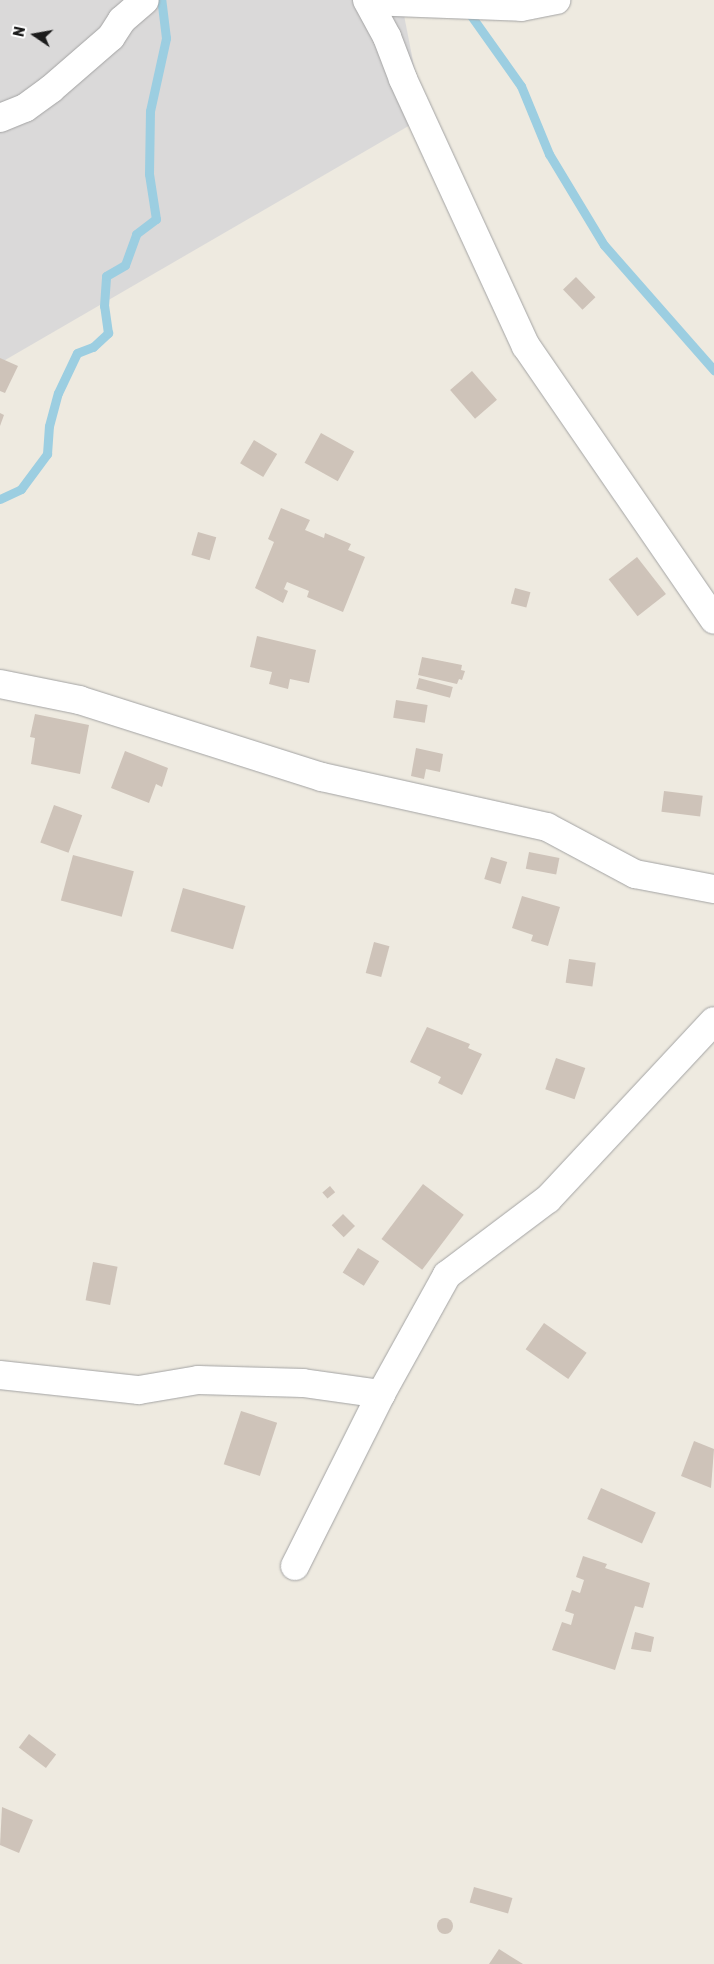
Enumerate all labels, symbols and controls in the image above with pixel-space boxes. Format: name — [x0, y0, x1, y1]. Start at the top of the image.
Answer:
north arrow — [10, 10, 60, 60]
text: N — [10, 25, 29, 38]

